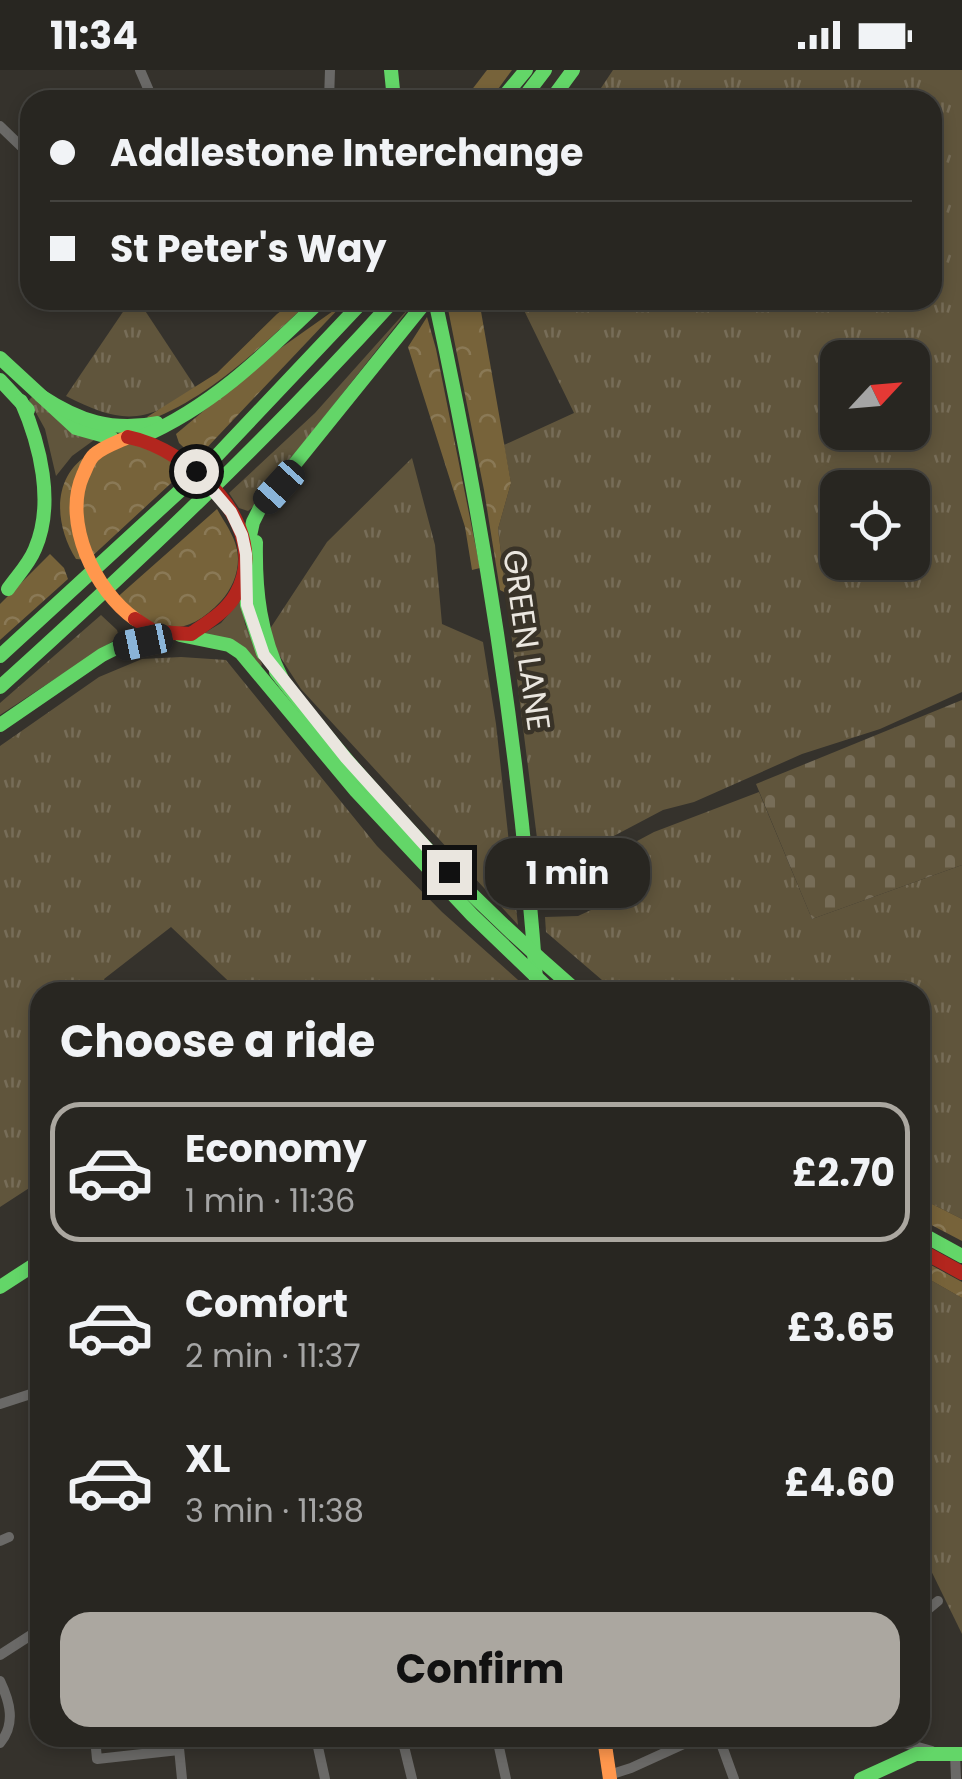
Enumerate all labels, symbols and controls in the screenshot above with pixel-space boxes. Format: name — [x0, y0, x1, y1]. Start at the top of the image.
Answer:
text: 11:34 — [50, 9, 138, 62]
text: Addlestone Interchange — [110, 126, 583, 179]
text: St Peter's Way — [110, 222, 387, 275]
north arrow — [820, 340, 930, 450]
map controls — [820, 340, 930, 580]
route start — [174, 449, 219, 494]
car — [248, 455, 310, 519]
button: locate — [820, 470, 930, 580]
street label: GREEN LANE — [492, 546, 562, 734]
car — [111, 621, 175, 663]
callout: 1 min — [484, 837, 649, 907]
route end — [427, 850, 472, 895]
text: 1 min — [526, 850, 609, 895]
text: Choose a ride — [60, 1010, 375, 1073]
text: Economy — [185, 1122, 367, 1175]
icon: car — [65, 1127, 155, 1217]
text: £2.70 — [792, 1146, 895, 1199]
text: 1 min · 11:36 — [185, 1178, 355, 1223]
text: Comfort — [185, 1277, 348, 1330]
icon: car — [65, 1282, 155, 1372]
text: £3.65 — [787, 1301, 895, 1354]
text: 2 min · 11:37 — [185, 1333, 361, 1378]
text: XL — [185, 1432, 230, 1485]
icon: car — [65, 1437, 155, 1527]
text: £4.60 — [784, 1456, 895, 1509]
text: 3 min · 11:38 — [185, 1488, 364, 1533]
button: Confirm — [60, 1612, 900, 1727]

